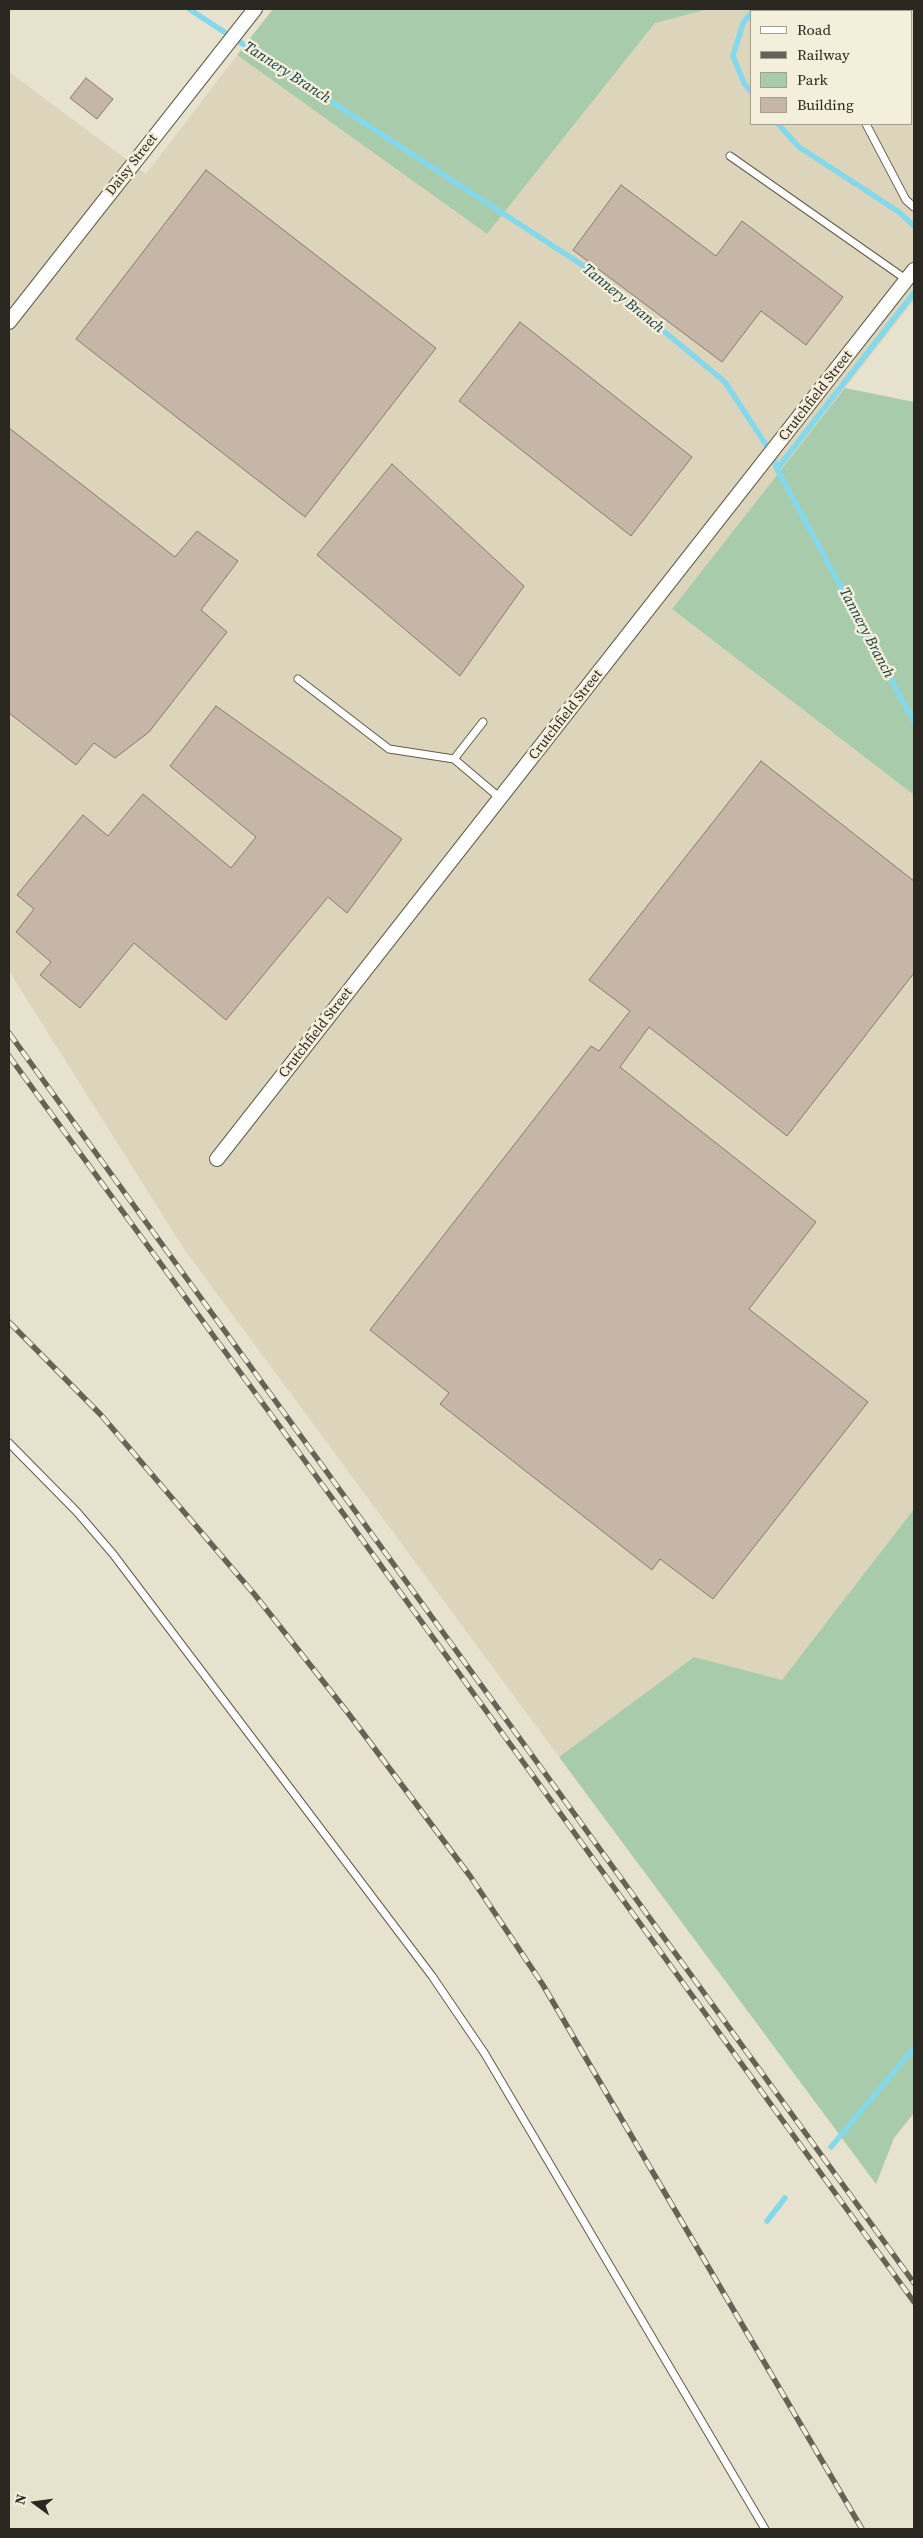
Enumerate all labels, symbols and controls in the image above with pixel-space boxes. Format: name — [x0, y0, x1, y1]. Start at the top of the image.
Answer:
legend — [750, 10, 913, 125]
text: Road — [797, 19, 831, 40]
water label: Tannery Branch — [240, 38, 334, 108]
text: Railway — [797, 44, 850, 65]
text: Park — [797, 69, 828, 90]
text: Building — [797, 94, 854, 115]
street label: Daisy Street — [103, 131, 161, 199]
water label: Tannery Branch — [579, 261, 667, 337]
street label: Crutchfield Street — [776, 348, 856, 444]
water label: Tannery Branch — [835, 585, 897, 681]
street label: Crutchfield Street — [526, 667, 606, 763]
street label: Crutchfield Street — [276, 985, 356, 1081]
north arrow — [10, 2478, 60, 2528]
text: N — [10, 2492, 31, 2507]

